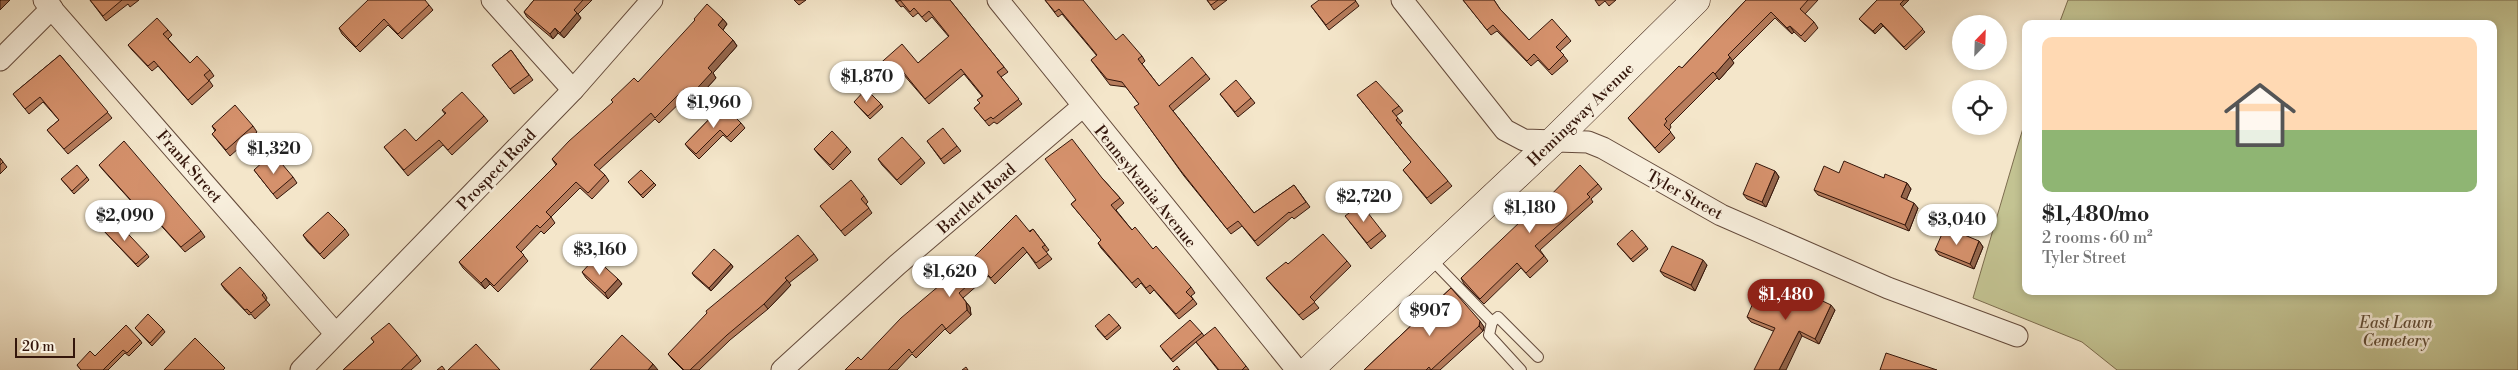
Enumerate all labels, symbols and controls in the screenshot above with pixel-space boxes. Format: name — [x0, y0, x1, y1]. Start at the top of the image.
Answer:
north arrow — [1952, 15, 2008, 70]
map controls — [1952, 15, 2007, 135]
street label: Hemingway Avenue — [1523, 59, 1638, 171]
pin: $1,870 — [826, 61, 908, 103]
text: $1,870 — [841, 67, 893, 87]
icon: home — [2215, 70, 2305, 160]
button: locate — [1952, 80, 2007, 135]
pin: $1,960 — [673, 86, 755, 129]
text: $1,960 — [687, 93, 741, 113]
street label: Pennsylvania Avenue — [1090, 121, 1201, 252]
street label: Prospect Road — [453, 125, 540, 214]
street label: Frank Street — [152, 126, 227, 207]
pin: $1,320 — [233, 132, 315, 175]
text: $1,320 — [247, 139, 301, 159]
street label: Bartlett Road — [933, 159, 1020, 239]
street label: Tyler Street — [1643, 166, 1726, 224]
pin: $2,720 — [1323, 180, 1405, 223]
text: $2,720 — [1336, 187, 1392, 207]
pin: $1,180 — [1489, 192, 1571, 234]
text: $1,180 — [1504, 198, 1556, 218]
pin: $2,090 — [84, 200, 166, 242]
text: $1,480/mo — [2042, 202, 2149, 228]
pin: $3,040 — [1916, 204, 1998, 246]
text: $2,090 — [96, 206, 154, 226]
text: $3,040 — [1928, 210, 1986, 230]
text: 2 rooms · 60 m² — [2042, 228, 2153, 248]
pin: $3,160 — [559, 234, 641, 276]
text: $3,160 — [573, 240, 627, 260]
text: Tyler Street — [2042, 248, 2126, 268]
pin: $1,620 — [909, 256, 991, 298]
text: $1,620 — [923, 262, 977, 282]
pin: $1,480 — [1745, 278, 1827, 321]
text: $1,480 — [1759, 285, 1813, 305]
pin: $907 — [1400, 294, 1460, 337]
text: $907 — [1410, 301, 1450, 321]
park label: East Lawn Cemetery — [2358, 313, 2434, 351]
scale bar — [15, 335, 75, 358]
text: 20 m — [22, 338, 54, 356]

